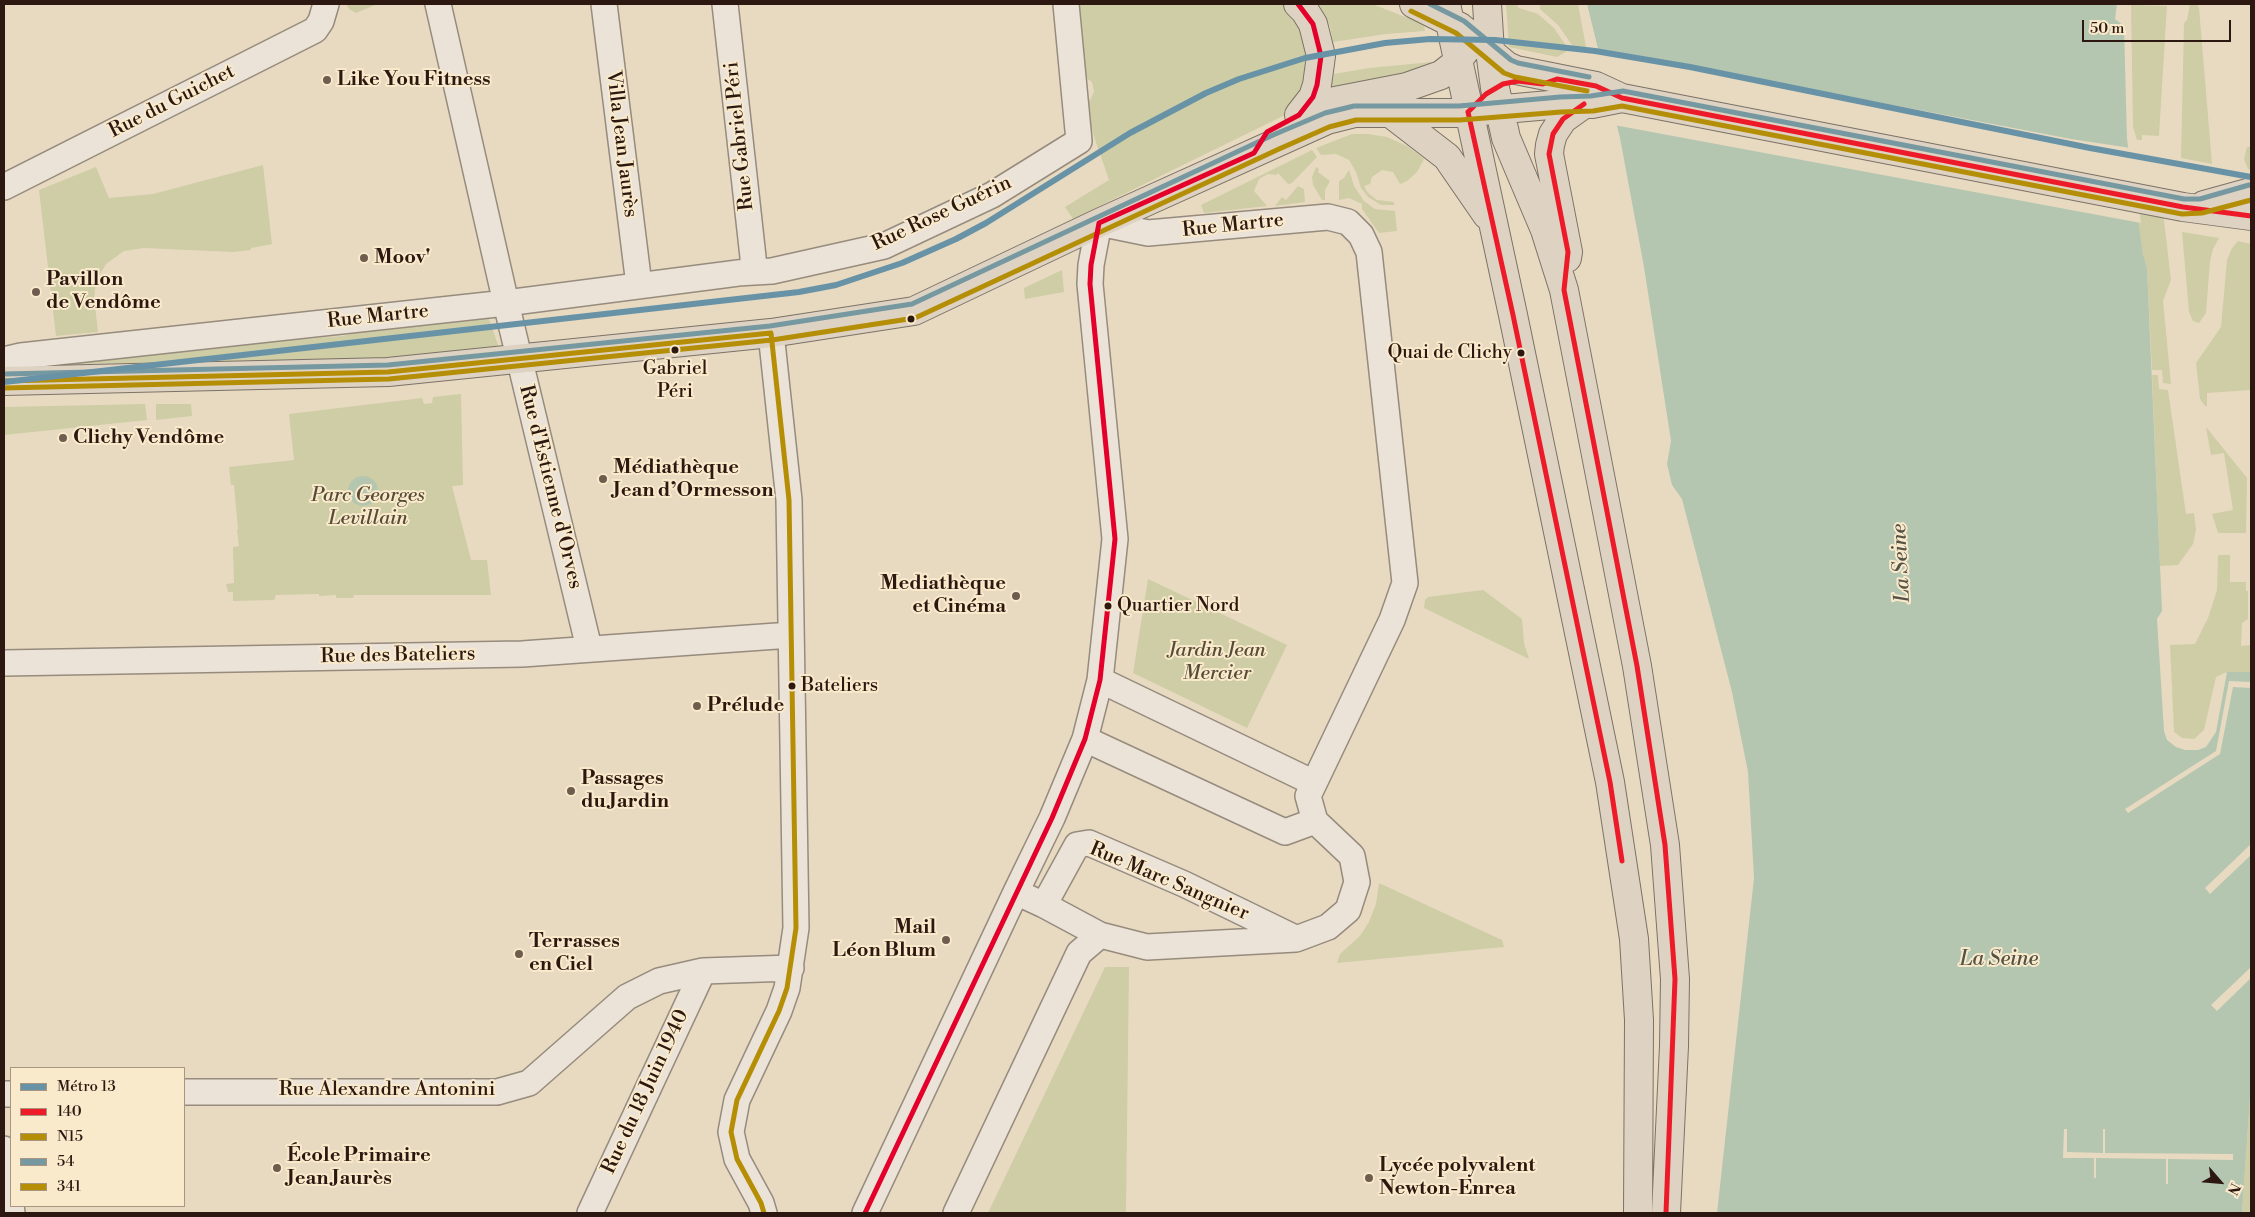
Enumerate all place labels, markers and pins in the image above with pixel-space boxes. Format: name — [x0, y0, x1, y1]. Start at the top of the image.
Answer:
place label: Like You Fitness — [337, 68, 491, 92]
marker: Like You Fitness — [321, 74, 333, 86]
place label: Moov' — [374, 246, 430, 270]
marker: Moov' — [358, 252, 370, 264]
place label: Pavillon de Vendôme — [46, 268, 161, 315]
marker: Pavillon de Vendôme — [30, 286, 42, 298]
unlabelled marker — [906, 314, 916, 324]
place label: Quai de Clichy — [1387, 342, 1512, 364]
marker: Gabriel Péri — [670, 345, 680, 355]
marker: Quai de Clichy — [1516, 348, 1526, 358]
place label: Gabriel Péri — [643, 358, 707, 402]
place label: Clichy Vendôme — [73, 426, 224, 450]
marker: Clichy Vendôme — [57, 432, 69, 444]
place label: Médiathèque Jean d’Ormesson — [613, 456, 774, 503]
marker: Médiathèque Jean d’Ormesson — [597, 473, 609, 485]
place label: Mediathèque et Cinéma — [880, 572, 1006, 619]
marker: Mediathèque et Cinéma — [1010, 590, 1022, 602]
place label: Quartier Nord — [1117, 595, 1239, 617]
marker: Quartier Nord — [1103, 601, 1113, 611]
place label: Bateliers — [801, 675, 878, 697]
marker: Bateliers — [787, 681, 797, 691]
place label: Prélude — [707, 694, 784, 718]
marker: Prélude — [691, 700, 703, 712]
place label: Passages du Jardin — [581, 767, 669, 814]
marker: Passages du Jardin — [565, 785, 577, 797]
place label: Mail Léon Blum — [832, 916, 936, 963]
place label: Terrasses en Ciel — [529, 930, 620, 977]
marker: Mail Léon Blum — [940, 934, 952, 946]
marker: Terrasses en Ciel — [513, 948, 525, 960]
place label: École Primaire Jean Jaurès — [287, 1144, 431, 1191]
place label: Lycée polyvalent Newton-Enrea — [1379, 1154, 1535, 1201]
marker: École Primaire Jean Jaurès — [271, 1162, 283, 1174]
marker: Lycée polyvalent Newton-Enrea — [1363, 1172, 1375, 1184]

